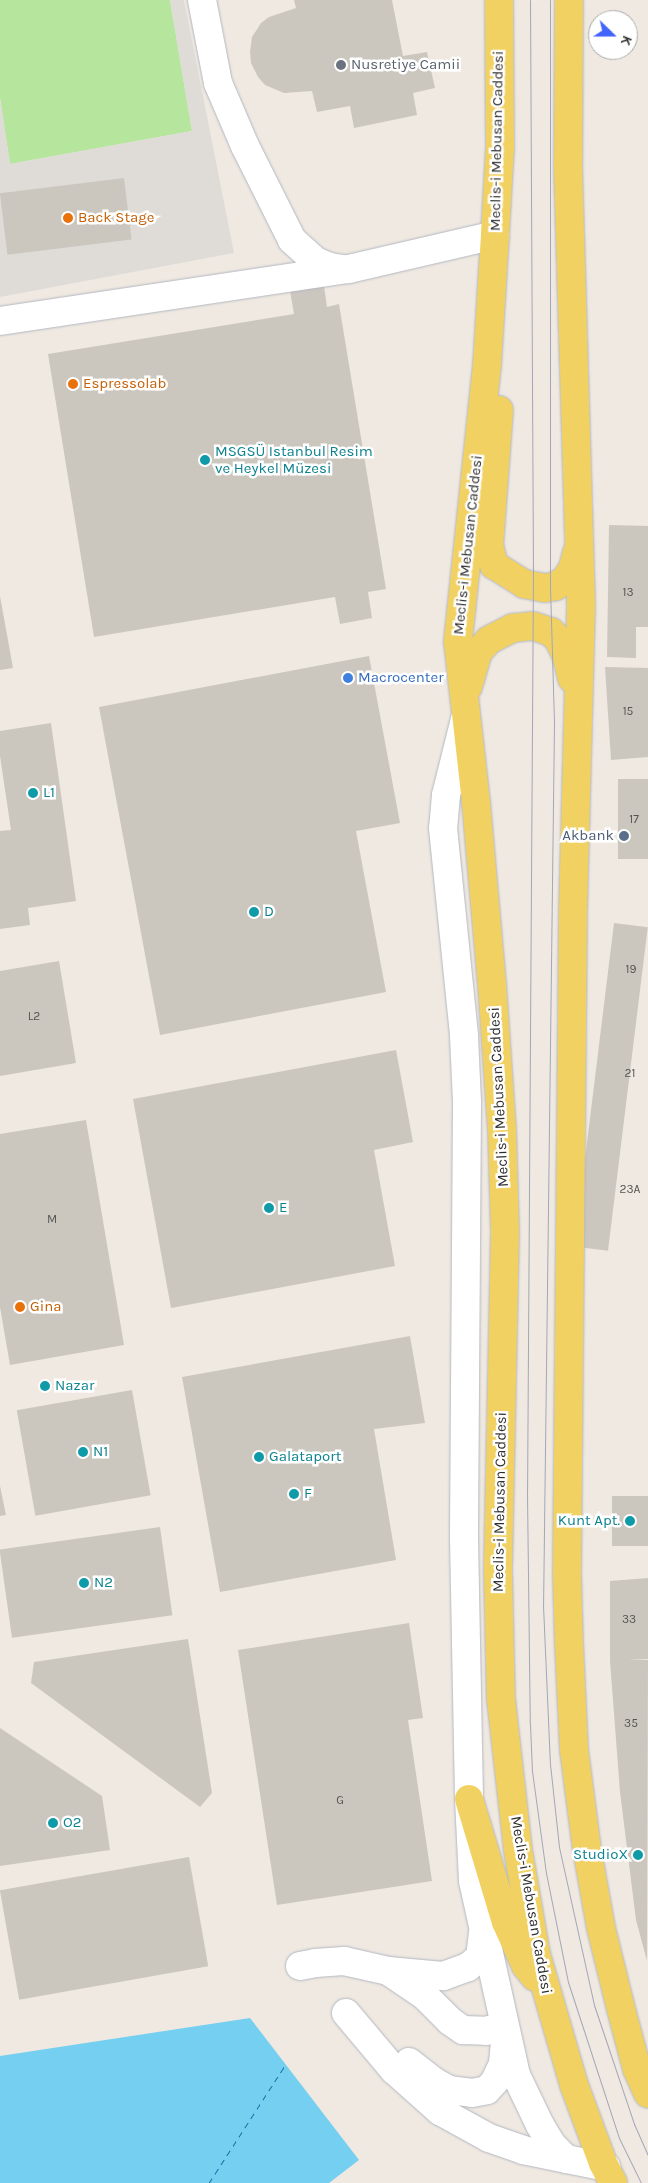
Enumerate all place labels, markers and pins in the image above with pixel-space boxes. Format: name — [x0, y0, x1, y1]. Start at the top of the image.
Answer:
place label: Nusretiye Camii — [351, 56, 460, 74]
marker: Nusretiye Camii — [335, 59, 347, 71]
place label: Back Stage — [78, 209, 154, 227]
marker: Back Stage — [62, 212, 74, 224]
place label: Espressolab — [83, 375, 167, 393]
marker: Espressolab — [67, 378, 79, 390]
place label: MSGSÜ Istanbul Resim ve Heykel Müzesi — [215, 442, 373, 477]
marker: MSGSÜ Istanbul Resim ve Heykel Müzesi — [199, 454, 211, 466]
place label: Macrocenter — [358, 669, 444, 687]
marker: Macrocenter — [342, 672, 354, 684]
place label: L1 — [43, 784, 55, 802]
marker: L1 — [27, 787, 39, 799]
place label: Akbank — [562, 827, 614, 845]
marker: Akbank — [618, 830, 630, 842]
place label: D — [264, 903, 274, 921]
marker: D — [248, 906, 260, 918]
place label: E — [279, 1199, 287, 1217]
marker: E — [263, 1202, 275, 1214]
place label: Gina — [30, 1298, 61, 1316]
marker: Gina — [14, 1301, 26, 1313]
place label: Nazar — [55, 1377, 94, 1395]
marker: Nazar — [39, 1380, 51, 1392]
place label: N1 — [93, 1443, 108, 1461]
marker: N1 — [77, 1446, 89, 1458]
place label: Galataport — [269, 1448, 341, 1466]
marker: Galataport — [253, 1451, 265, 1463]
place label: F — [304, 1485, 312, 1503]
marker: F — [288, 1488, 300, 1500]
place label: Kunt Apt. — [558, 1512, 620, 1530]
marker: Kunt Apt. — [624, 1515, 636, 1527]
place label: N2 — [94, 1574, 113, 1592]
marker: N2 — [78, 1577, 90, 1589]
place label: O2 — [63, 1814, 81, 1832]
marker: O2 — [47, 1817, 59, 1829]
place label: StudioX — [573, 1846, 628, 1864]
marker: StudioX — [632, 1849, 644, 1861]

